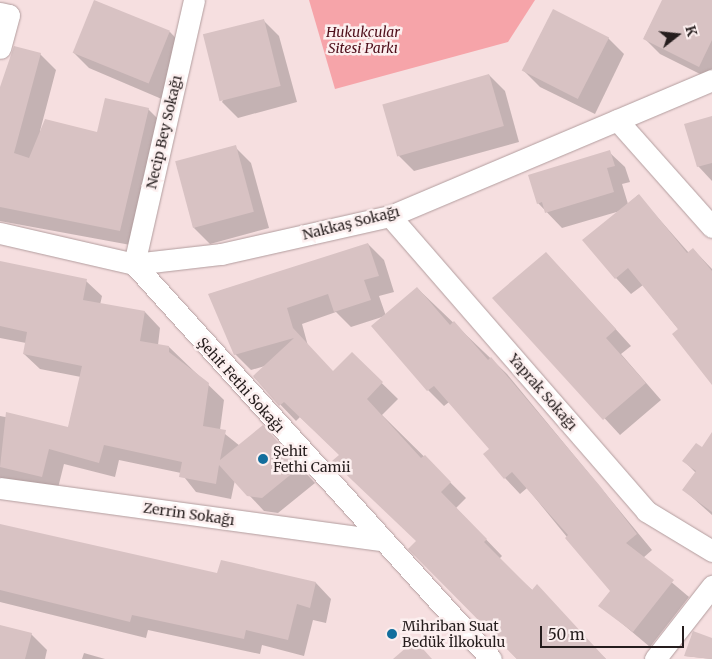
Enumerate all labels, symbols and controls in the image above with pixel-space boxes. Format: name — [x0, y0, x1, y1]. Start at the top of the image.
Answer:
north arrow — [652, 10, 702, 60]
text: K — [681, 23, 702, 38]
park label: Hukukçular Sitesi Parkı — [326, 24, 400, 56]
street label: Necip Bey Sokağı — [143, 74, 185, 190]
street label: Nakkaş Sokağı — [301, 203, 401, 243]
street label: Şehit Fethi Sokağı — [194, 334, 288, 436]
street label: Yaprak Sokağı — [505, 350, 581, 434]
place label: Şehit Fethi Camii — [273, 443, 350, 476]
marker: Şehit Fethi Camii — [257, 453, 269, 465]
street label: Zerrin Sokağı — [142, 499, 236, 529]
scale bar — [542, 616, 686, 648]
place label: Mihriban Suat Bedük İlkokulu — [402, 618, 505, 650]
text: 50 m — [548, 625, 585, 644]
marker: Mihriban Suat Bedük İlkokulu — [386, 628, 398, 640]

